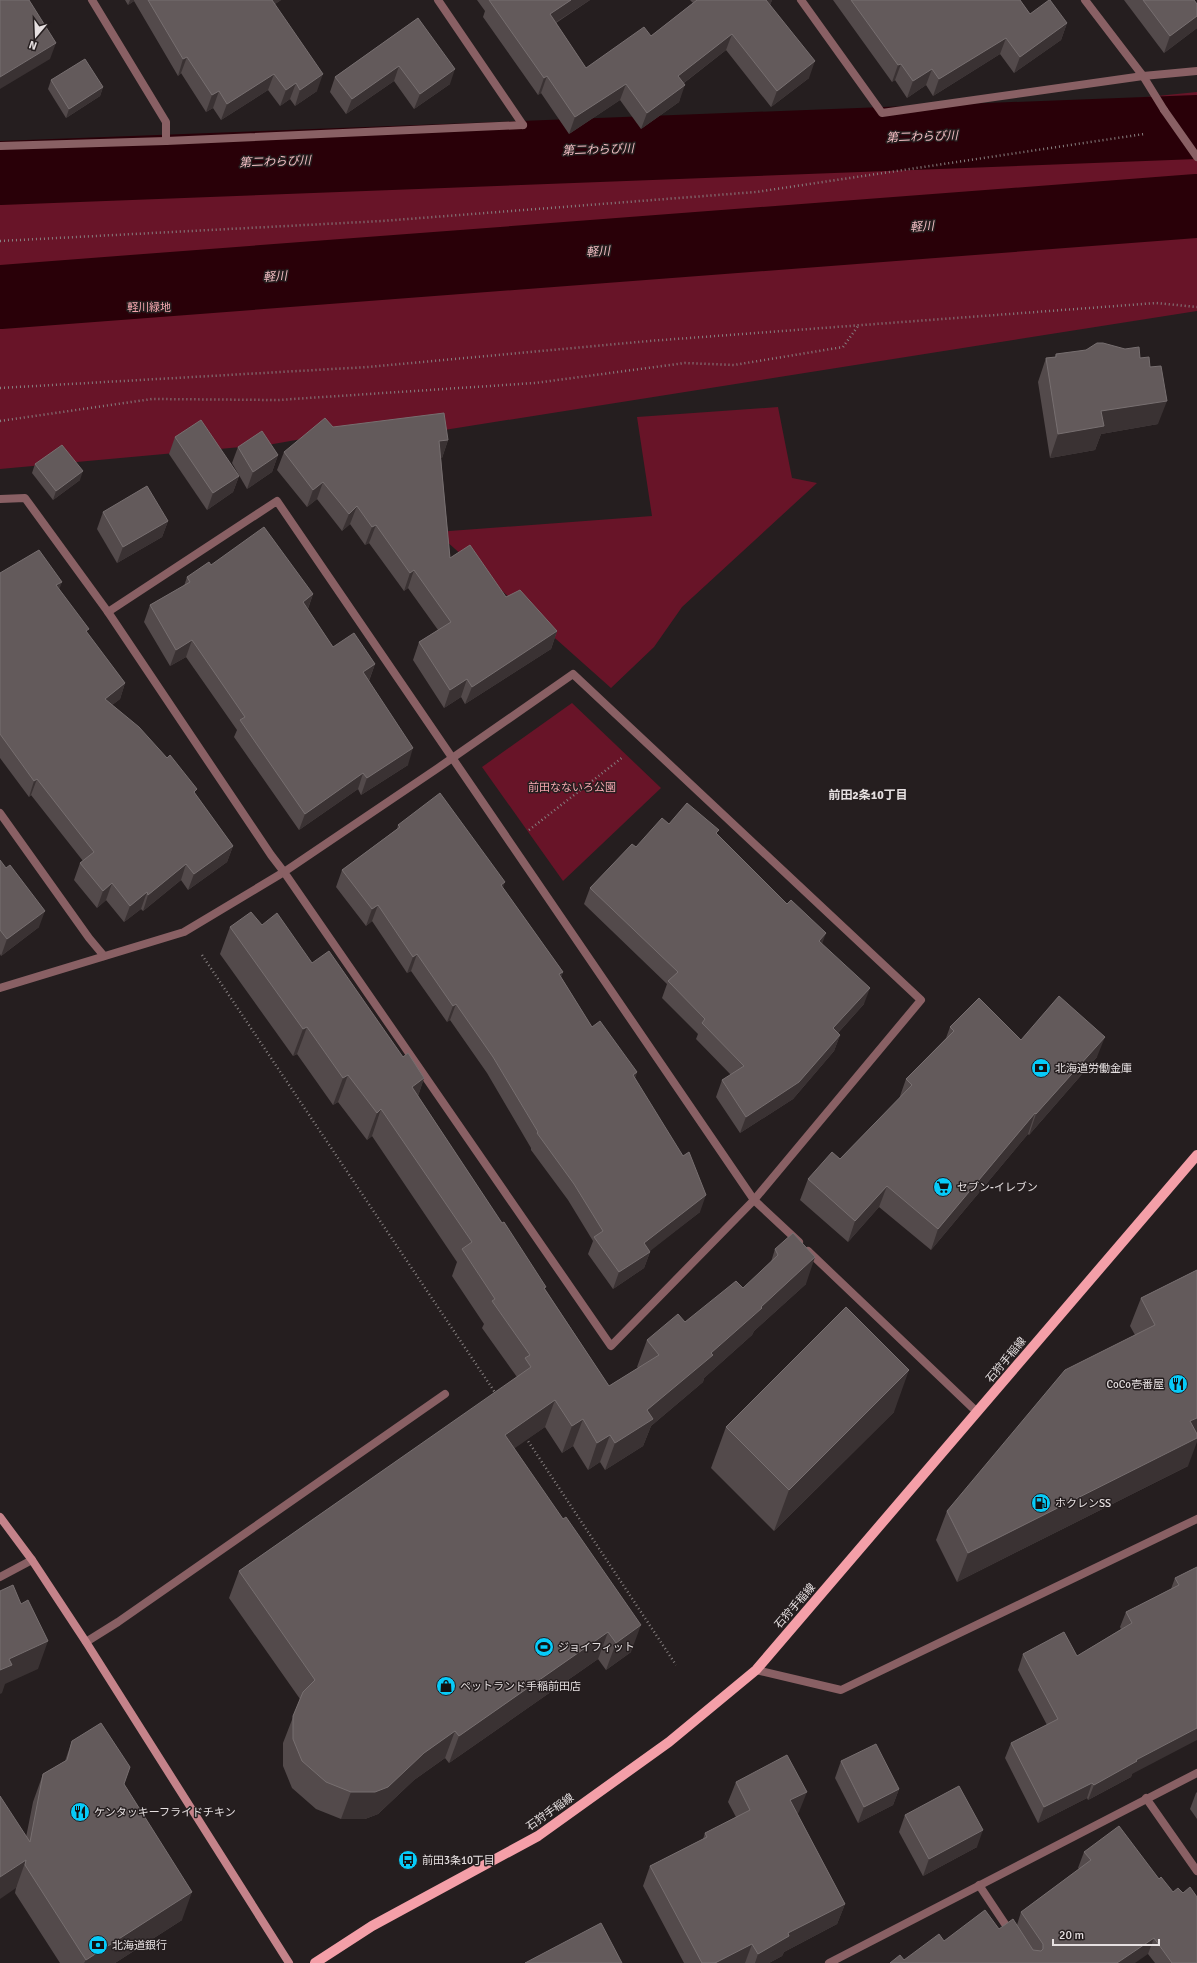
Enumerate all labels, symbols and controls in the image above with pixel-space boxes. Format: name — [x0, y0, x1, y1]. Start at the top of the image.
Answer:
north arrow — [16, 16, 56, 56]
text: N — [27, 38, 39, 52]
water label: 第二わらび川 — [886, 128, 960, 146]
water label: 第二わらび川 — [562, 141, 636, 159]
water label: 第二わらび川 — [239, 153, 313, 171]
water label: 軽川 — [909, 219, 936, 235]
water label: 軽川 — [585, 244, 612, 260]
water label: 軽川 — [262, 269, 289, 285]
park label: 軽川緑地 — [127, 301, 171, 314]
park label: 前田なないろ公園 — [528, 781, 616, 794]
district label: 前田2条10丁目 — [828, 788, 908, 803]
bank icon: 北海道労働金庫 — [1030, 1057, 1052, 1079]
place label: 北海道労働金庫 — [1055, 1062, 1132, 1075]
supermarket icon: セブン-イレブン — [932, 1176, 954, 1198]
place label: セブン-イレブン — [957, 1181, 1038, 1194]
street label: 石狩手稲線 — [983, 1335, 1029, 1385]
restaurant icon: CoCo壱番屋 — [1167, 1373, 1189, 1395]
place label: CoCo壱番屋 — [1106, 1378, 1164, 1391]
fuel station icon: ホクレンSS — [1030, 1492, 1052, 1514]
place label: ホクレンSS — [1055, 1497, 1111, 1510]
street label: 石狩手稲線 — [772, 1581, 818, 1631]
sports icon: ジョイフィット — [533, 1636, 555, 1658]
place label: ジョイフィット — [558, 1641, 635, 1654]
shop icon: ペットランド手稲前田店 — [435, 1675, 457, 1697]
place label: ペットランド手稲前田店 — [460, 1680, 581, 1693]
street label: 石狩手稲線 — [524, 1791, 576, 1833]
restaurant icon: ケンタッキーフライドチキン — [69, 1801, 91, 1823]
place label: ケンタッキーフライドチキン — [94, 1806, 236, 1819]
bus stop icon: 前田3条10丁目 — [397, 1849, 419, 1871]
place label: 前田3条10丁目 — [422, 1854, 495, 1867]
scale bar — [1053, 1921, 1159, 1947]
text: 20 m — [1059, 1928, 1084, 1943]
bank icon: 北海道銀行 — [87, 1934, 109, 1956]
place label: 北海道銀行 — [112, 1939, 167, 1952]

